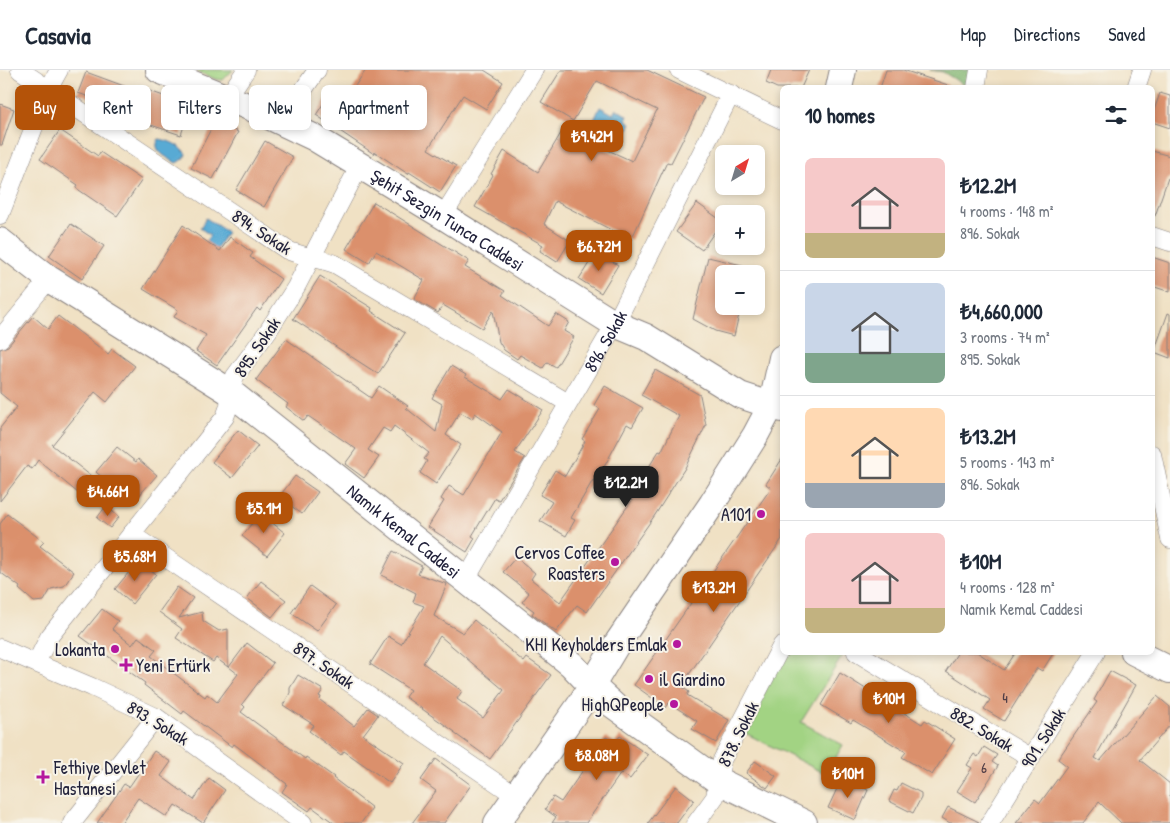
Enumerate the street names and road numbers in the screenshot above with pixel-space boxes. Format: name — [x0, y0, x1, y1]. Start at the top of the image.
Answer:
street label: Şehit Sezgin Tunca Caddesi — [366, 163, 529, 277]
street label: 894. Sokak — [227, 203, 297, 261]
street label: 896. Sokak — [577, 305, 633, 376]
street label: 895. Sokak — [228, 312, 287, 382]
street label: Namık Kemal Caddesi — [342, 478, 466, 584]
street label: 897. Sokak — [288, 635, 360, 695]
street label: 893. Sokak — [122, 695, 194, 751]
street label: 878. Sokak — [711, 697, 765, 771]
street label: 882. Sokak — [946, 700, 1019, 758]
street label: 901. Sokak — [1015, 703, 1072, 773]

